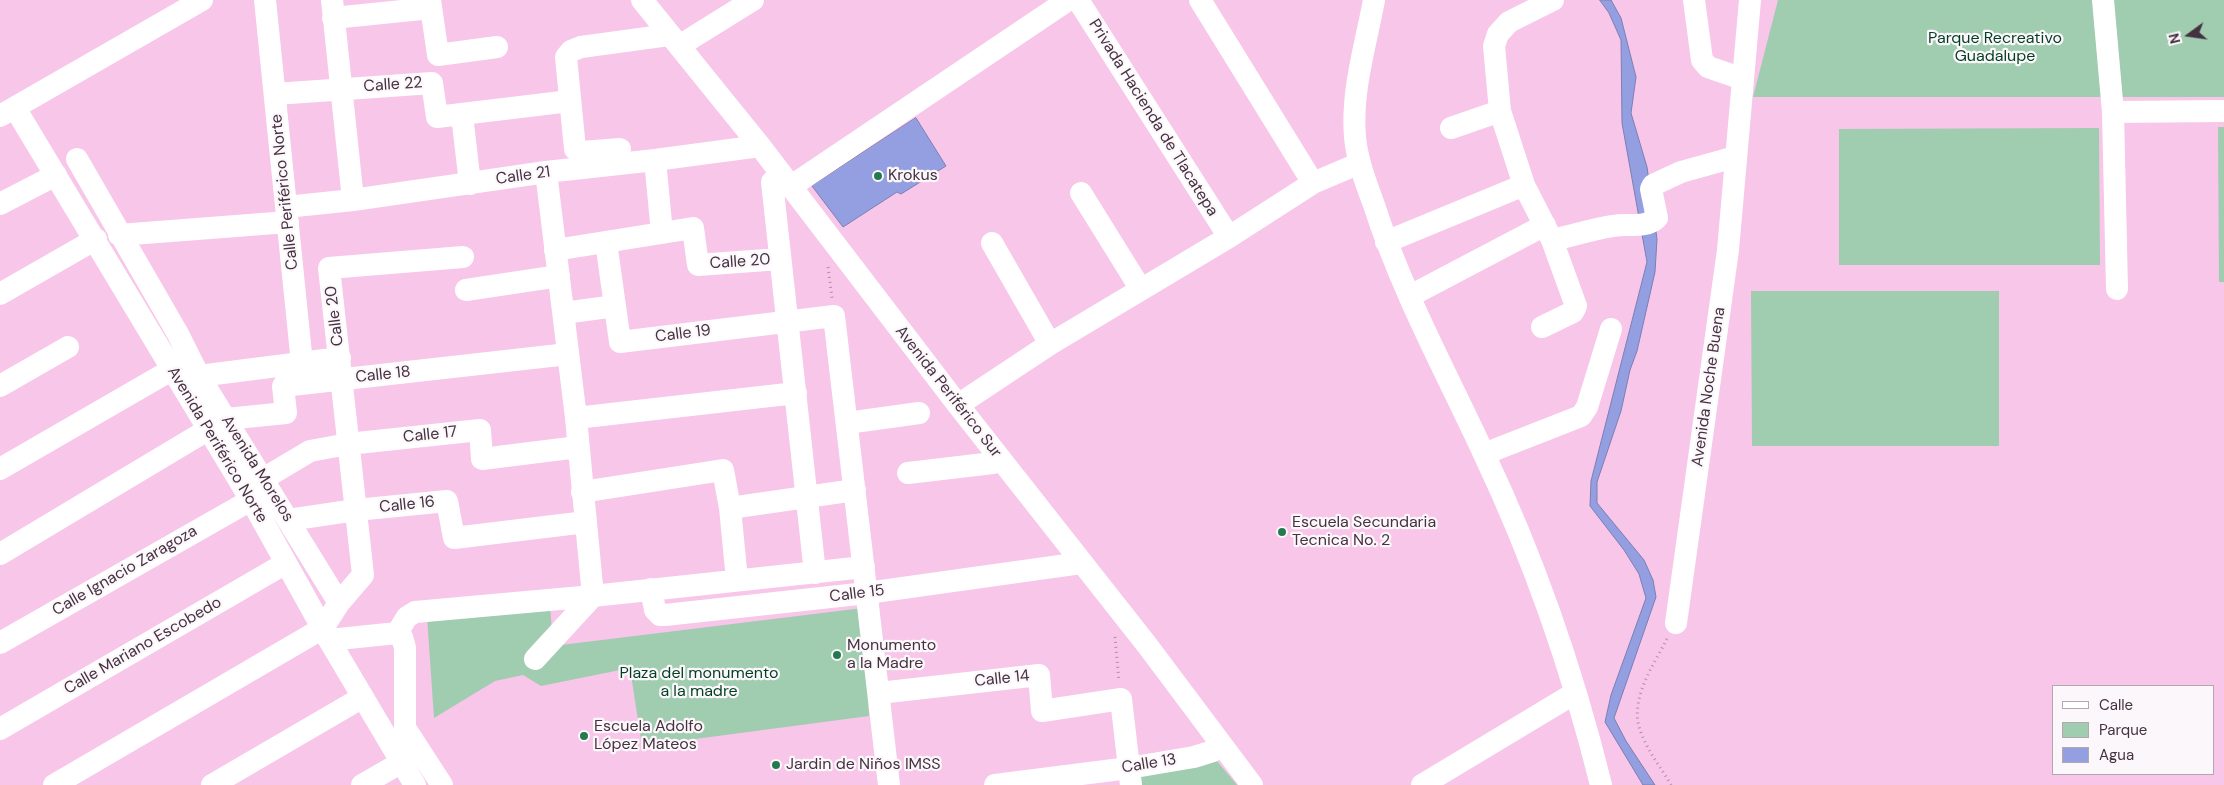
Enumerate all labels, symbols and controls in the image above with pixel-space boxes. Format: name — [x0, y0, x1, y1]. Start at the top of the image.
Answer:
north arrow — [2164, 10, 2214, 60]
street label: Privada Hacienda de Tlacatepa — [1084, 16, 1222, 220]
park label: Parque Recreativo Guadalupe — [1928, 29, 2062, 67]
text: N — [2164, 31, 2184, 46]
street label: Calle 22 — [363, 73, 423, 97]
street label: Calle Periférico Norte — [267, 113, 303, 271]
street label: Calle 21 — [494, 163, 552, 189]
place label: Krokus — [888, 166, 938, 186]
marker: Krokus — [872, 170, 884, 182]
street label: Calle 20 — [709, 250, 771, 274]
street label: Calle 20 — [322, 285, 348, 347]
street label: Avenida Noche Buena — [1688, 306, 1730, 468]
street label: Calle 19 — [654, 321, 712, 347]
street label: Avenida Periférico Sur — [891, 322, 1005, 462]
street label: Avenida Periférico Norte — [163, 363, 271, 527]
street label: Calle 18 — [354, 363, 412, 387]
street label: Avenida Morelos — [217, 412, 297, 526]
street label: Calle 17 — [402, 423, 458, 447]
street label: Calle 16 — [378, 493, 436, 517]
place label: Escuela Secundaria Tecnica No. 2 — [1292, 513, 1436, 551]
street label: Calle Ignacio Zaragoza — [49, 522, 201, 620]
marker: Escuela Secundaria Tecnica No. 2 — [1276, 526, 1288, 538]
street label: Calle 15 — [828, 581, 886, 607]
street label: Calle Mariano Escobedo — [61, 593, 225, 699]
place label: Monumento a la Madre — [847, 636, 936, 674]
marker: Monumento a la Madre — [831, 649, 843, 661]
park label: Plaza del monumento a la madre — [620, 664, 778, 702]
street label: Calle 14 — [973, 667, 1031, 691]
legend — [2052, 685, 2214, 775]
text: Calle — [2099, 695, 2133, 715]
place label: Escuela Adolfo López Mateos — [594, 717, 703, 755]
text: Parque — [2099, 720, 2147, 740]
marker: Escuela Adolfo López Mateos — [578, 730, 590, 742]
text: Agua — [2099, 745, 2134, 765]
street label: Calle 13 — [1120, 750, 1178, 778]
place label: Jardin de Niños IMSS — [786, 755, 941, 775]
marker: Jardin de Niños IMSS — [770, 759, 782, 771]

